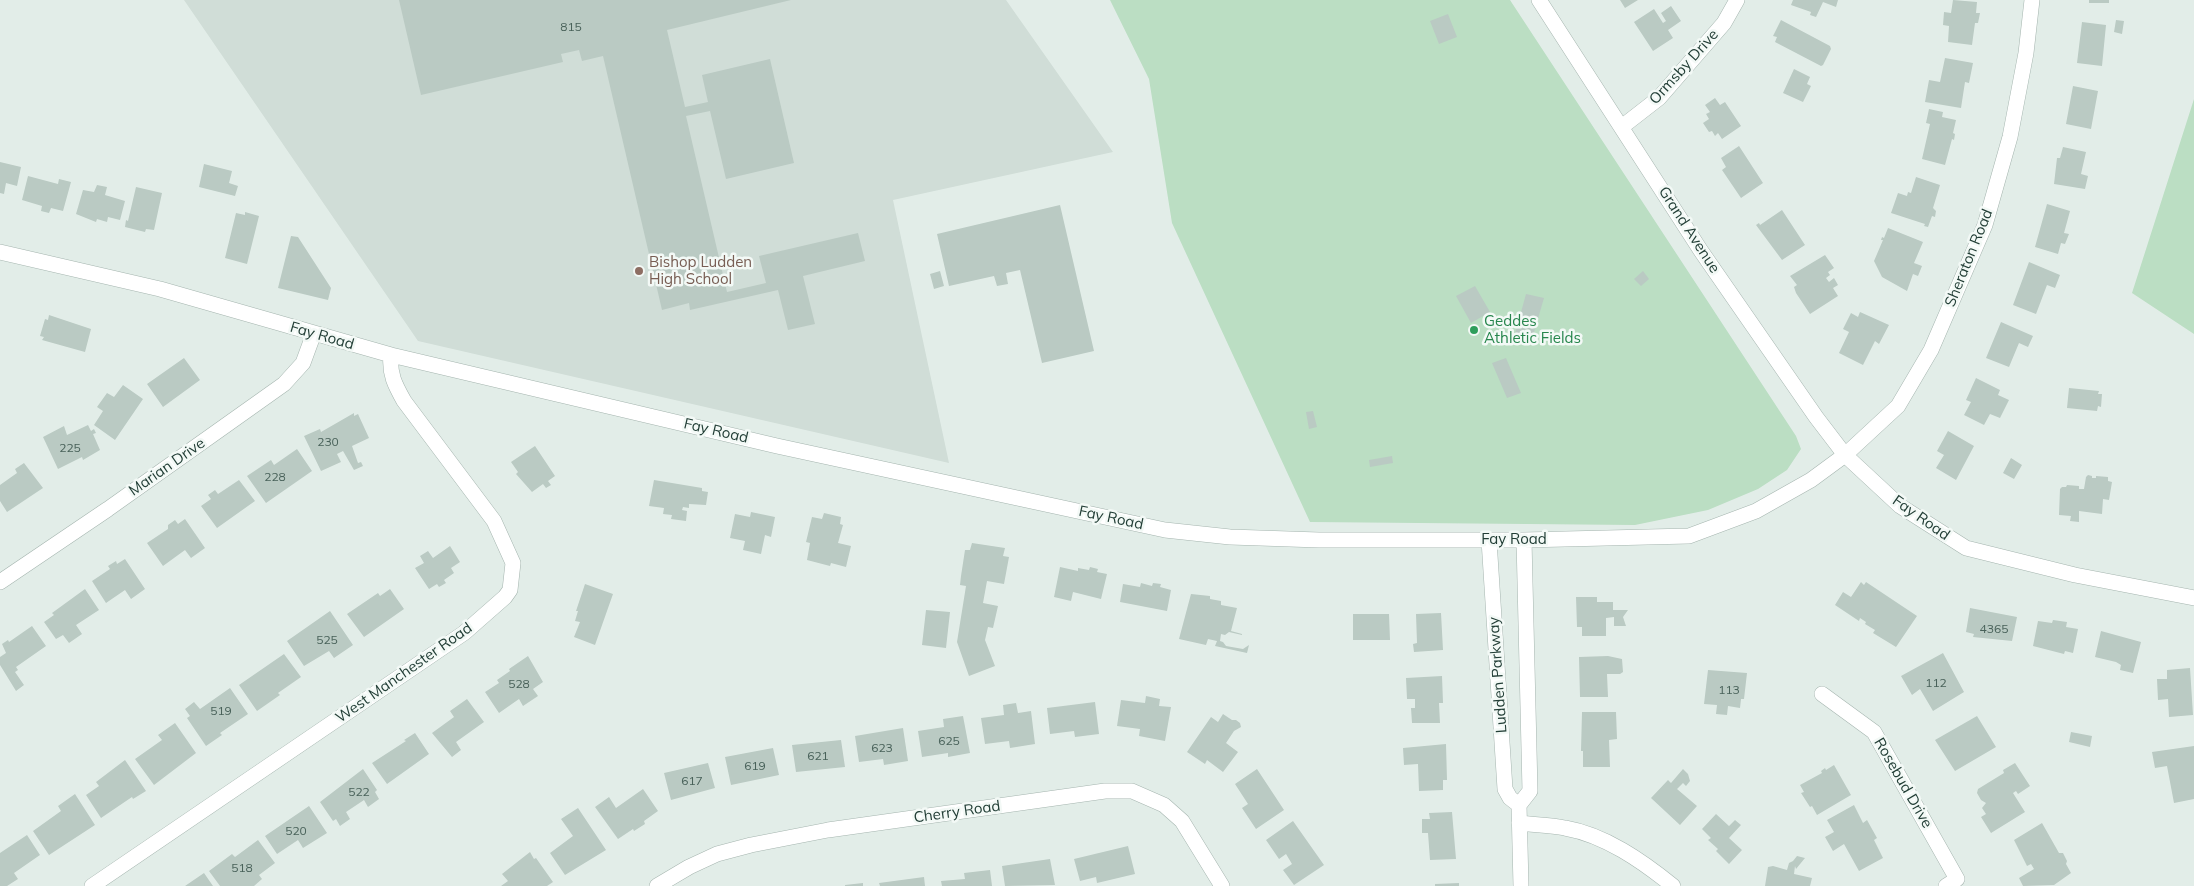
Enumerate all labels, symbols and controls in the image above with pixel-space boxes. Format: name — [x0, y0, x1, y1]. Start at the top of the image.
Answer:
house number: 815 — [560, 20, 582, 34]
street label: Ormsby Drive — [1646, 26, 1722, 108]
street label: Grand Avenue — [1654, 183, 1724, 277]
street label: Sheraton Road — [1941, 206, 1997, 310]
place label: Bishop Ludden High School — [649, 253, 752, 288]
marker: Bishop Ludden High School — [633, 265, 645, 277]
place label: Geddes Athletic Fields — [1484, 312, 1581, 347]
street label: Fay Road — [288, 318, 356, 354]
marker: Geddes Athletic Fields — [1468, 324, 1480, 336]
street label: Fay Road — [682, 415, 750, 447]
street label: Marian Drive — [125, 434, 209, 500]
house number: 230 — [317, 435, 339, 449]
house number: 225 — [59, 441, 81, 455]
house number: 228 — [264, 470, 286, 484]
street label: Fay Road — [1889, 492, 1953, 544]
street label: Fay Road — [1077, 502, 1145, 534]
street label: Fay Road — [1481, 530, 1547, 548]
street label: Ludden Parkway — [1485, 616, 1511, 734]
street label: West Manchester Road — [332, 619, 476, 727]
house number: 4365 — [1980, 622, 2008, 636]
house number: 525 — [316, 633, 338, 647]
house number: 112 — [1925, 676, 1947, 690]
house number: 528 — [508, 677, 530, 691]
house number: 113 — [1718, 683, 1740, 697]
house number: 519 — [210, 704, 232, 718]
house number: 625 — [938, 734, 960, 748]
street label: Rosebud Drive — [1870, 735, 1936, 831]
house number: 623 — [871, 741, 893, 755]
house number: 621 — [807, 749, 829, 763]
house number: 619 — [744, 759, 766, 773]
house number: 617 — [681, 774, 703, 788]
house number: 522 — [348, 785, 370, 799]
street label: Cherry Road — [913, 797, 1001, 827]
house number: 520 — [285, 824, 307, 838]
house number: 518 — [231, 861, 253, 875]

